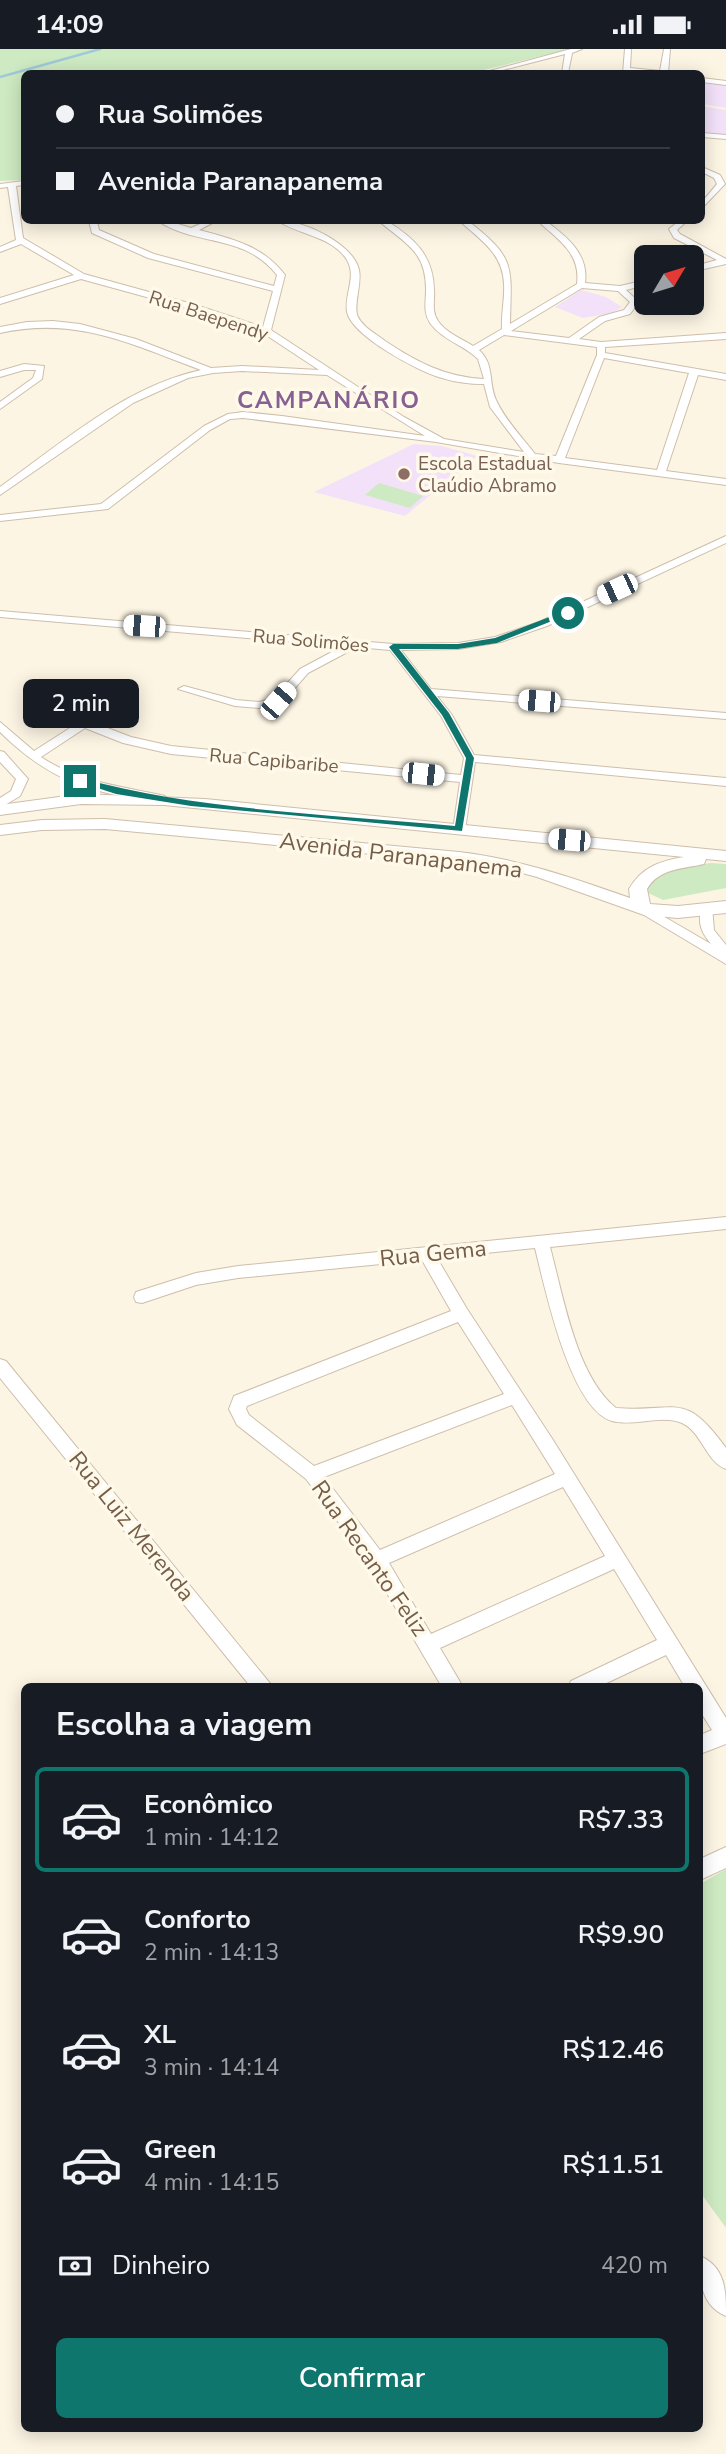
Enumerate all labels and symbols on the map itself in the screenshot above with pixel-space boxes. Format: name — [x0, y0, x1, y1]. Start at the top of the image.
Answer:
north arrow — [634, 245, 704, 315]
street label: Rua Baependy — [146, 284, 272, 348]
district label: CAMPANÁRIO — [237, 384, 421, 416]
place label: Escola Estadual Claúdio Abramo — [418, 451, 557, 499]
marker: Escola Estadual Claúdio Abramo — [396, 466, 412, 482]
car — [594, 571, 641, 607]
route start — [552, 597, 584, 629]
car — [123, 614, 166, 638]
street label: Rua Solimões — [252, 623, 370, 659]
car — [257, 678, 300, 724]
callout: 2 min — [22, 679, 138, 729]
car — [518, 689, 561, 713]
street label: Rua Capibaribe — [208, 742, 340, 780]
car — [402, 761, 445, 787]
route end — [64, 765, 96, 797]
street label: Avenida Paranapanema — [278, 825, 524, 886]
car — [548, 828, 591, 852]
street label: Rua Gema — [378, 1232, 488, 1275]
street label: Rua Luiz Merenda — [62, 1445, 202, 1608]
street label: Rua Recanto Feliz — [304, 1474, 435, 1642]

